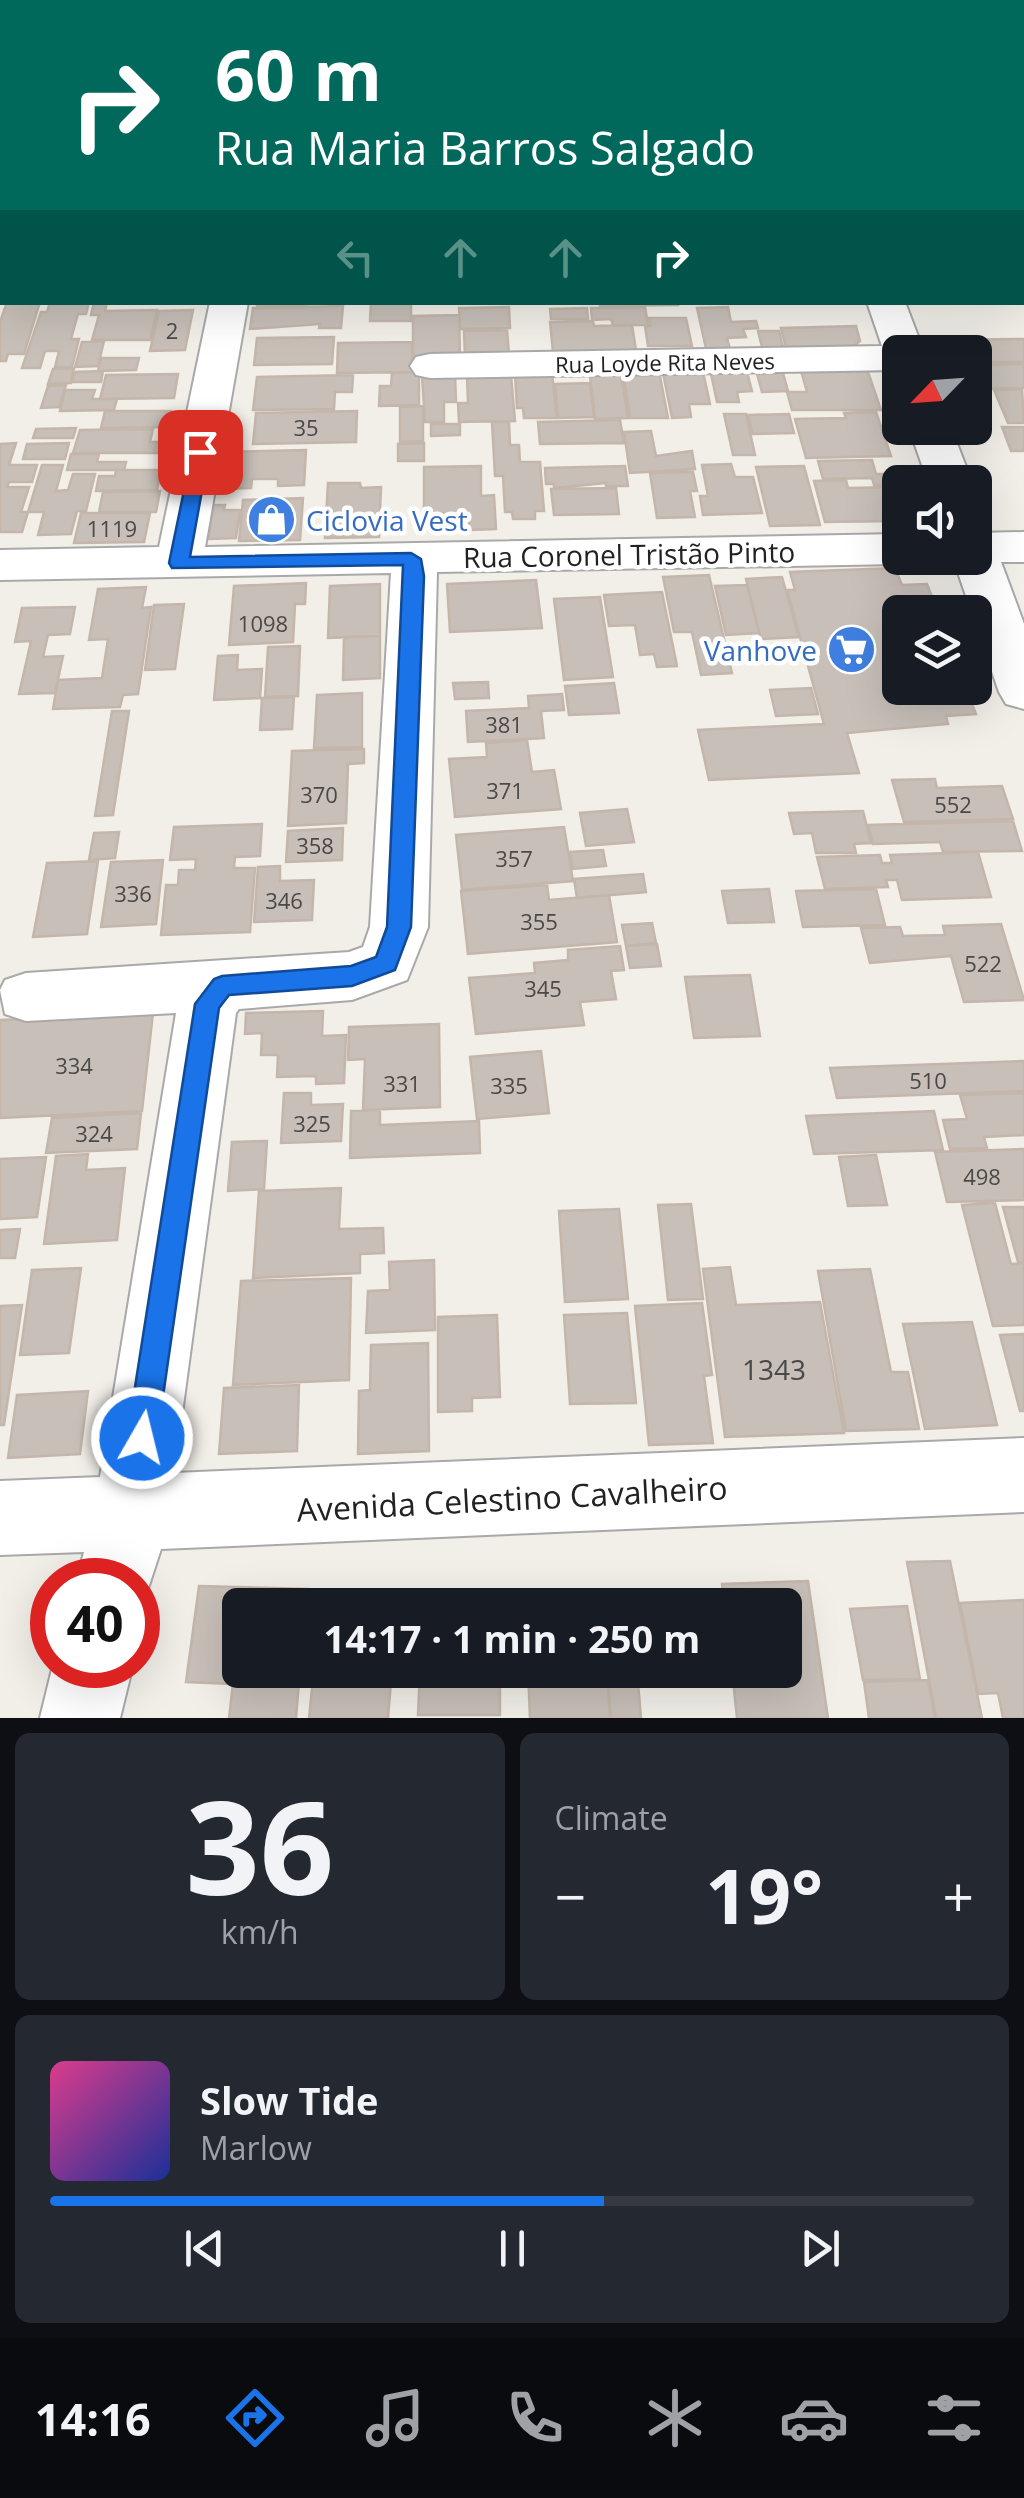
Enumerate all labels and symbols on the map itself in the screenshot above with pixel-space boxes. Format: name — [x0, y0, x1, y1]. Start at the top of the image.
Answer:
house number: 2 — [166, 315, 178, 345]
north arrow — [882, 335, 992, 445]
street label: Rua Loyde Rita Neves — [555, 345, 775, 379]
pin — [158, 410, 243, 495]
house number: 35 — [293, 412, 319, 442]
shop icon: Ciclovia Vest — [245, 494, 297, 546]
place label: Ciclovia Vest — [306, 501, 468, 539]
house number: 1119 — [87, 513, 137, 543]
street label: Rua Coronel Tristão Pinto — [463, 532, 795, 576]
house number: 1098 — [238, 608, 288, 638]
supermarket icon: Vanhove — [826, 624, 878, 676]
place label: Vanhove — [704, 631, 817, 669]
house number: 381 — [485, 709, 523, 739]
house number: 371 — [486, 775, 524, 805]
house number: 370 — [300, 779, 338, 809]
house number: 552 — [934, 789, 972, 819]
house number: 358 — [296, 830, 334, 860]
house number: 357 — [495, 843, 533, 873]
house number: 336 — [114, 878, 152, 908]
house number: 346 — [265, 885, 303, 915]
house number: 355 — [520, 906, 558, 936]
house number: 522 — [964, 948, 1002, 978]
house number: 345 — [524, 973, 562, 1003]
house number: 334 — [55, 1050, 93, 1080]
house number: 510 — [909, 1065, 947, 1095]
house number: 331 — [383, 1068, 421, 1098]
house number: 335 — [490, 1070, 528, 1100]
house number: 325 — [293, 1108, 331, 1138]
house number: 324 — [75, 1118, 113, 1148]
house number: 498 — [963, 1161, 1001, 1191]
house number: 1343 — [742, 1350, 806, 1388]
position arrow — [90, 1386, 194, 1490]
street label: Avenida Celestino Cavalheiro — [295, 1465, 729, 1531]
speed limit sign: 40 — [30, 1558, 160, 1688]

